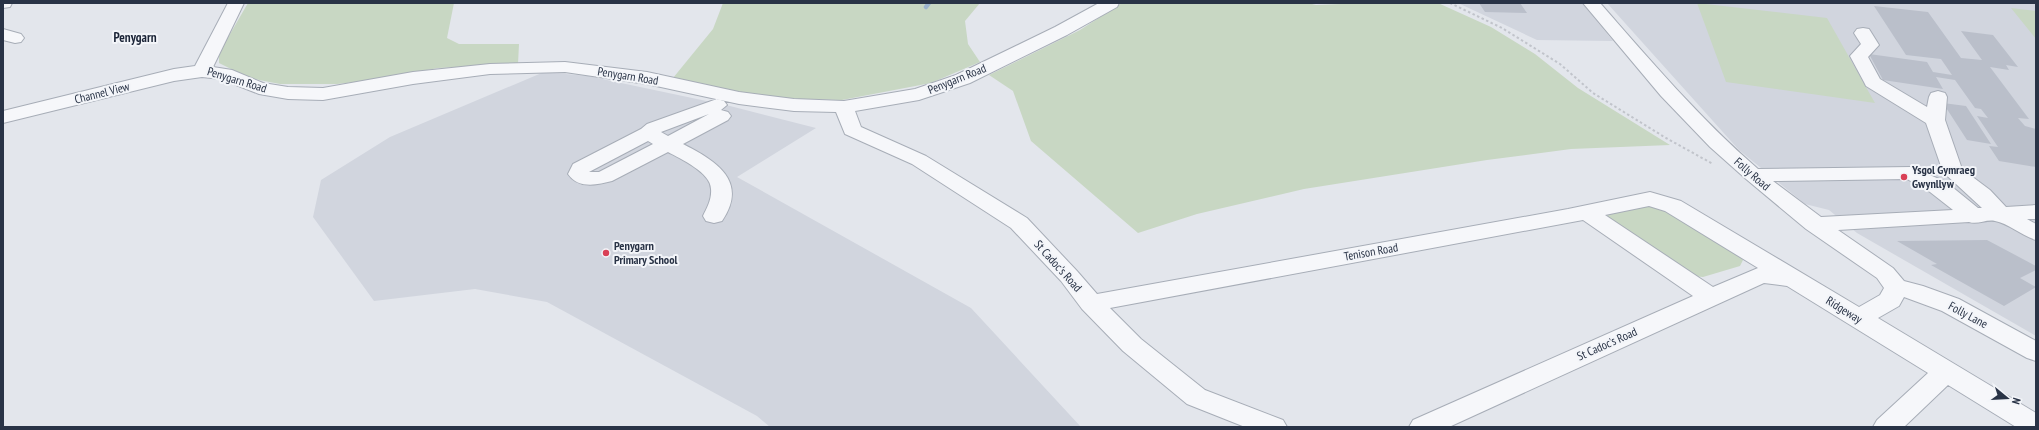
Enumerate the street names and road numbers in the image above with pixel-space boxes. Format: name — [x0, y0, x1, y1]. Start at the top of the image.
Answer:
street label: Penygarn Road — [926, 60, 988, 97]
street label: Penygarn Road — [206, 63, 269, 96]
street label: Penygarn Road — [597, 63, 660, 88]
street label: Channel View — [73, 78, 132, 107]
street label: Folly Road — [1731, 154, 1773, 193]
street label: St Cadoc's Road — [1031, 237, 1085, 295]
street label: Tenison Road — [1343, 239, 1399, 264]
street label: Ridgeway — [1823, 293, 1866, 327]
street label: Folly Lane — [1946, 298, 1990, 331]
street label: St Cadoc's Road — [1574, 324, 1639, 363]

